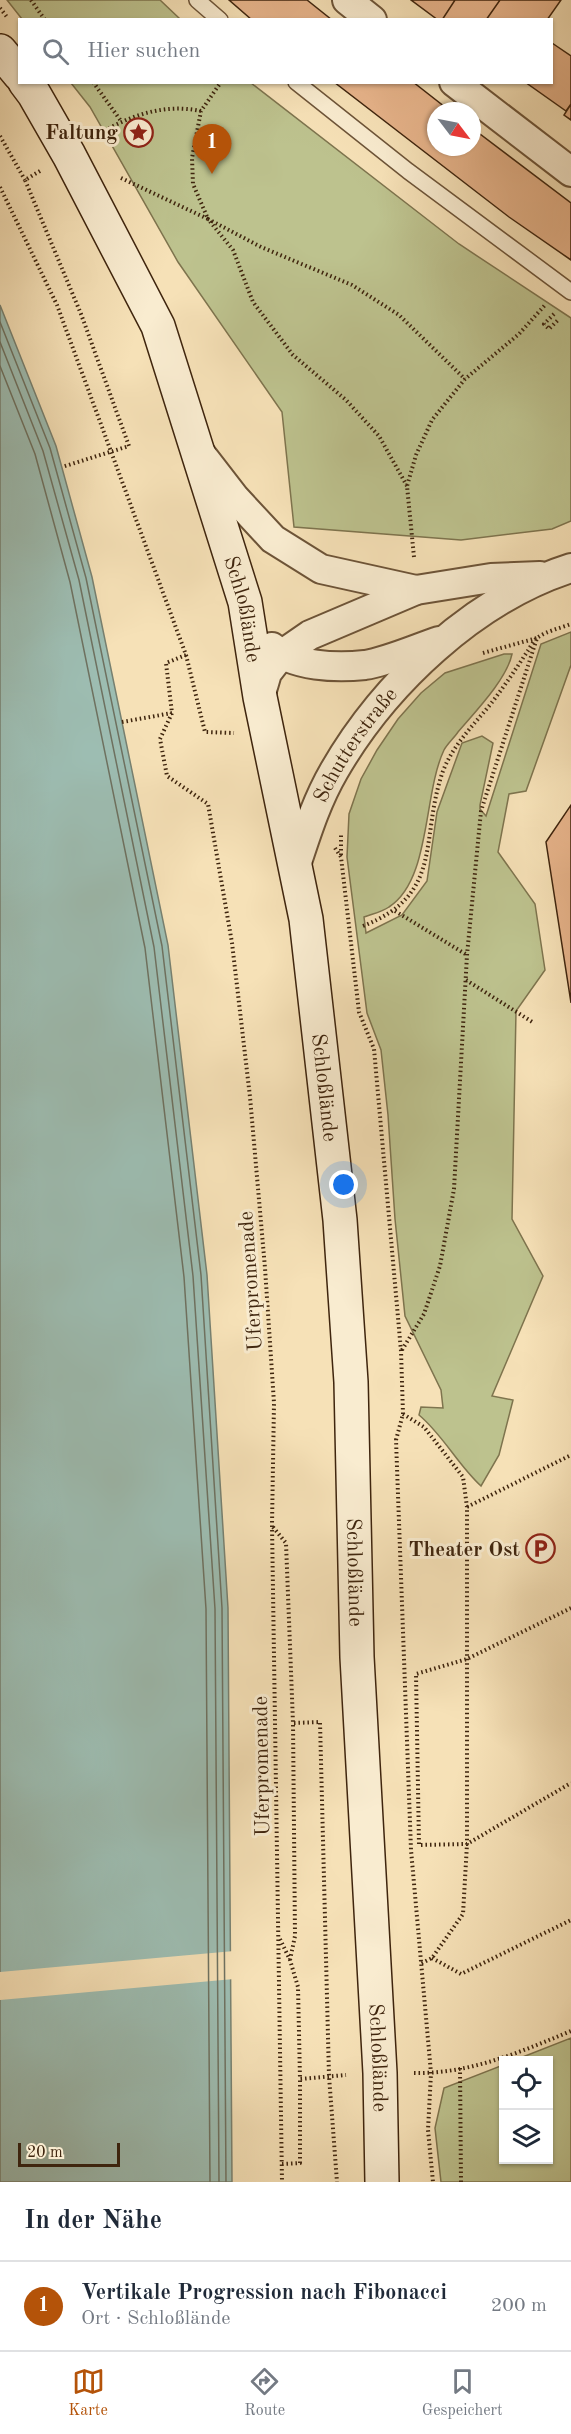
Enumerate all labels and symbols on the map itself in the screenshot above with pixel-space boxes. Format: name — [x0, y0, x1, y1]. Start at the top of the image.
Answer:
north arrow — [427, 102, 481, 156]
place icon: Faltung — [123, 116, 155, 148]
place label: Faltung — [45, 123, 118, 144]
pin: 1 — [192, 124, 232, 174]
street label: Schloßlände — [219, 554, 263, 664]
street label: Schutterstraße — [311, 684, 402, 806]
street label: Schloßlände — [307, 1032, 340, 1143]
your location — [329, 1170, 358, 1199]
street label: Uferpromenade — [236, 1210, 267, 1352]
street label: Schloßlände — [342, 1518, 365, 1627]
parking icon: Theater Ost — [525, 1533, 557, 1565]
place label: Theater Ost — [408, 1540, 520, 1561]
street label: Uferpromenade — [251, 1696, 274, 1836]
street label: Schloßlände — [364, 2003, 390, 2112]
scale bar — [18, 2140, 120, 2168]

